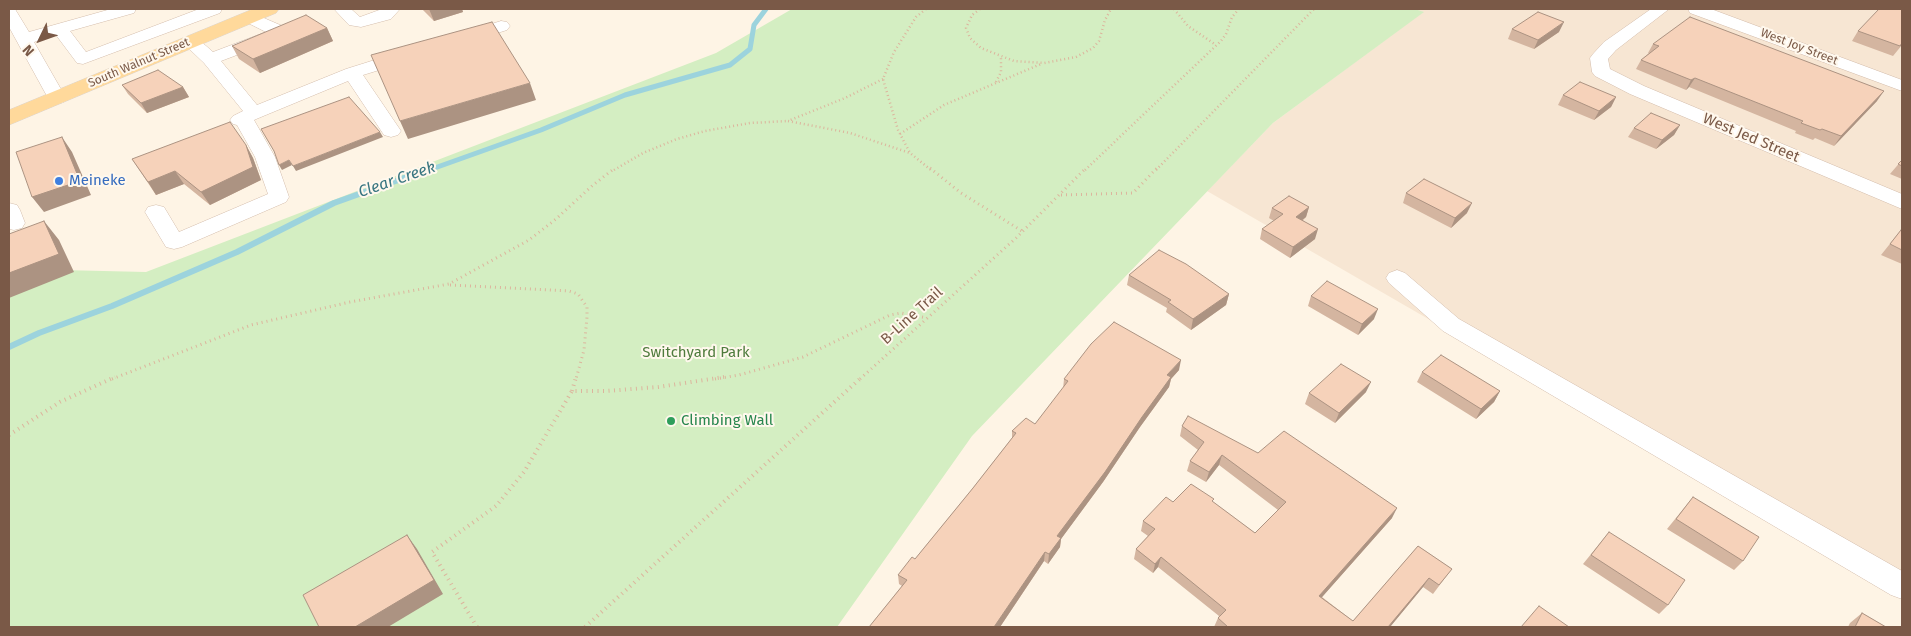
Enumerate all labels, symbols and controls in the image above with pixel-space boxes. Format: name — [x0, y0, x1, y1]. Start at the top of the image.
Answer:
north arrow — [15, 15, 65, 65]
street label: West Joy Street — [1758, 26, 1840, 68]
street label: South Walnut Street — [86, 35, 192, 91]
text: N — [19, 41, 38, 60]
street label: West Jed Street — [1700, 110, 1802, 166]
water label: Clear Creek — [356, 158, 438, 202]
place label: Meineke — [69, 172, 126, 190]
marker: Meineke — [53, 175, 65, 187]
street label: B-Line Trail — [877, 283, 947, 349]
park label: Switchyard Park — [642, 344, 750, 362]
place label: Climbing Wall — [681, 412, 773, 430]
marker: Climbing Wall — [665, 415, 677, 427]

